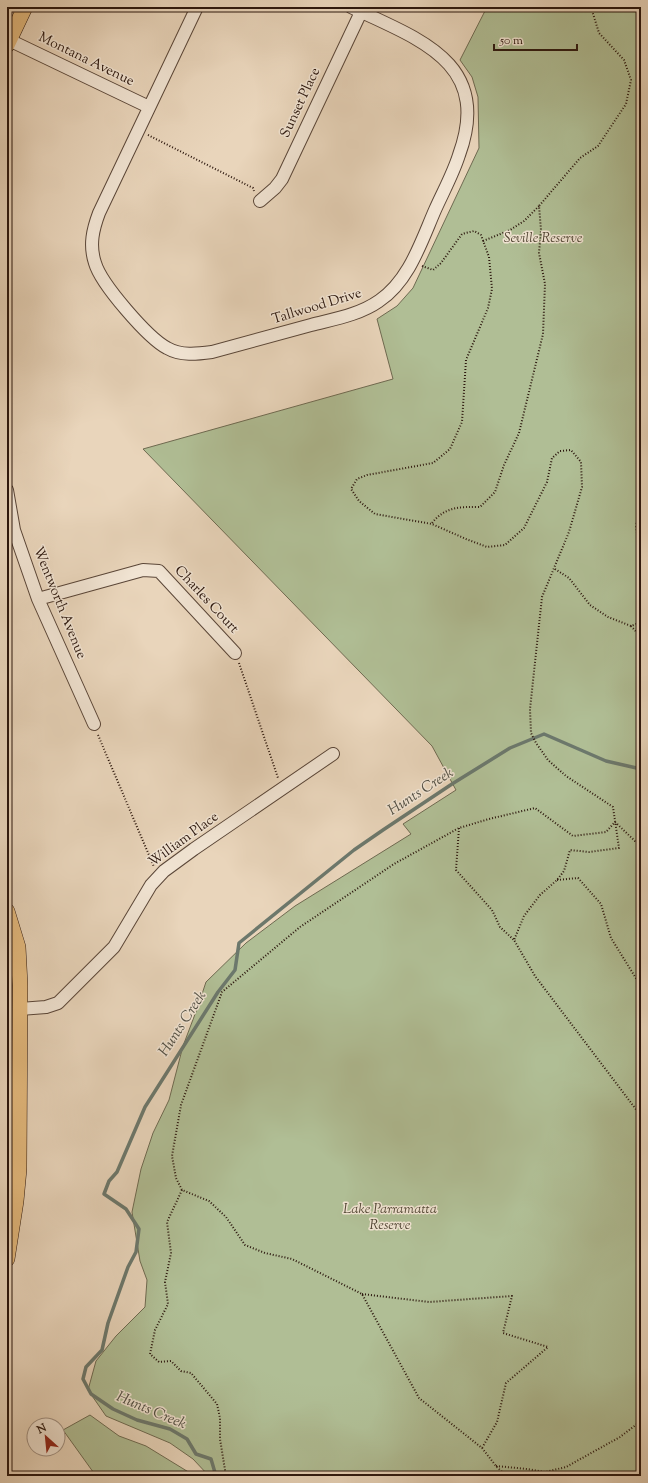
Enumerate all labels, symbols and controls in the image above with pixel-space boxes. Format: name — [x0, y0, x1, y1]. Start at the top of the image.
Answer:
scale bar — [494, 26, 577, 52]
street label: Montana Avenue — [35, 28, 137, 92]
text: 50 m — [499, 32, 523, 50]
street label: Sunset Place — [276, 65, 326, 141]
park label: Seville Reserve — [504, 229, 583, 249]
street label: Tallwood Drive — [270, 284, 364, 330]
street label: Wentworth Avenue — [27, 544, 91, 662]
street label: Charles Court — [169, 562, 243, 639]
water label: Hunts Creek — [384, 763, 458, 821]
street label: William Place — [145, 808, 223, 872]
water label: Hunts Creek — [154, 987, 212, 1061]
park label: Lake Parramatta Reserve — [343, 1200, 437, 1236]
water label: Hunts Creek — [113, 1387, 190, 1435]
north arrow — [26, 1417, 66, 1457]
text: N — [33, 1420, 50, 1439]

